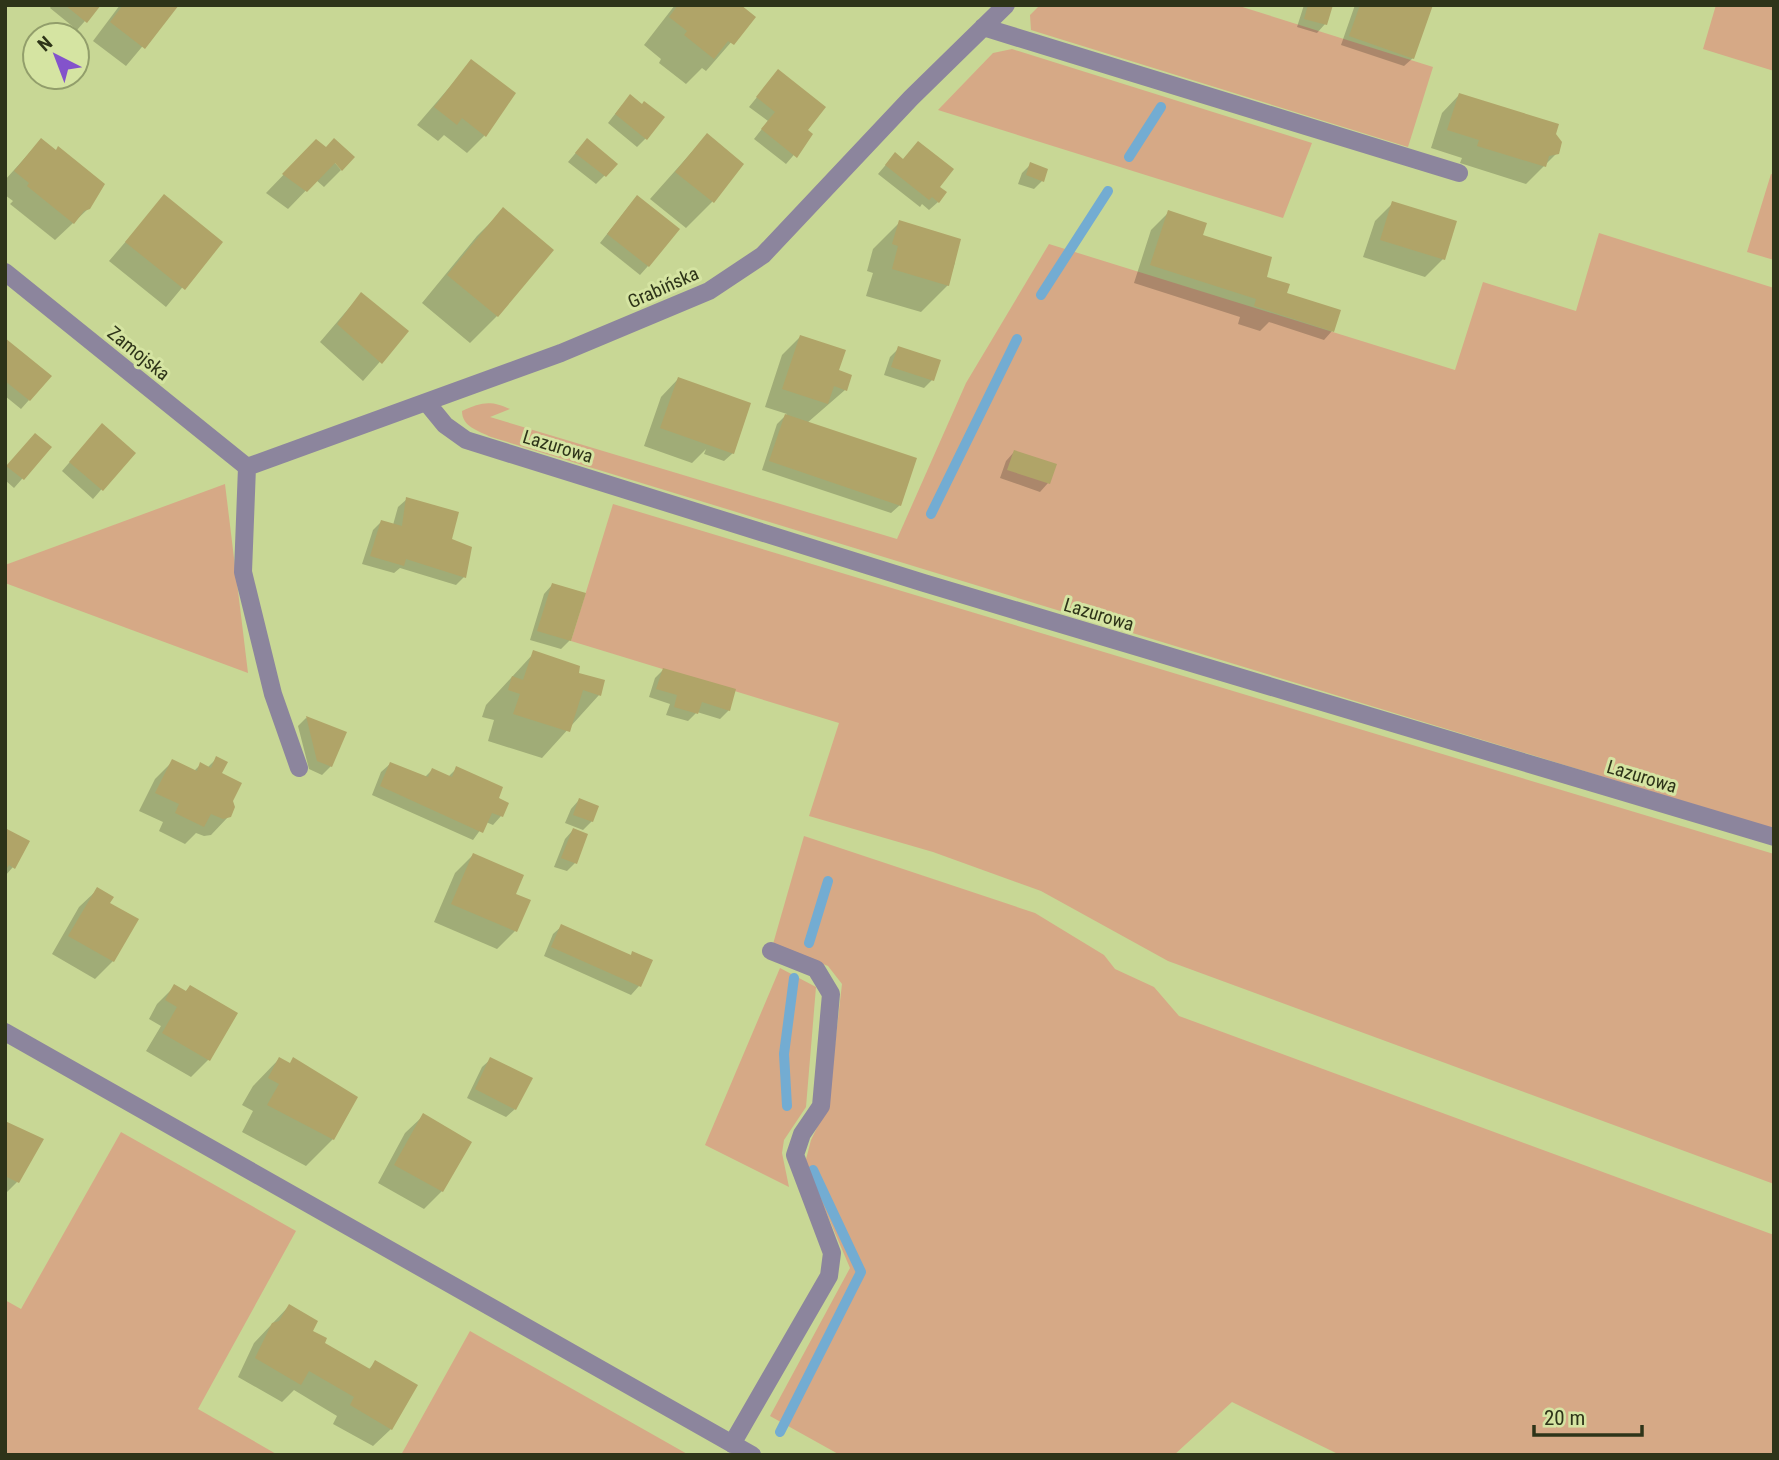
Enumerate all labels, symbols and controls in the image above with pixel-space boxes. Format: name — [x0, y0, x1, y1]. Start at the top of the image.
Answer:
north arrow — [21, 21, 91, 91]
text: N — [33, 31, 57, 56]
street label: Grabińska — [624, 262, 702, 313]
street label: Zamojska — [103, 321, 174, 385]
street label: Lazurowa — [520, 425, 596, 468]
street label: Lazurowa — [1061, 593, 1137, 636]
street label: Lazurowa — [1604, 755, 1680, 798]
scale bar — [1534, 1394, 1642, 1438]
text: 20 m — [1544, 1406, 1585, 1430]

